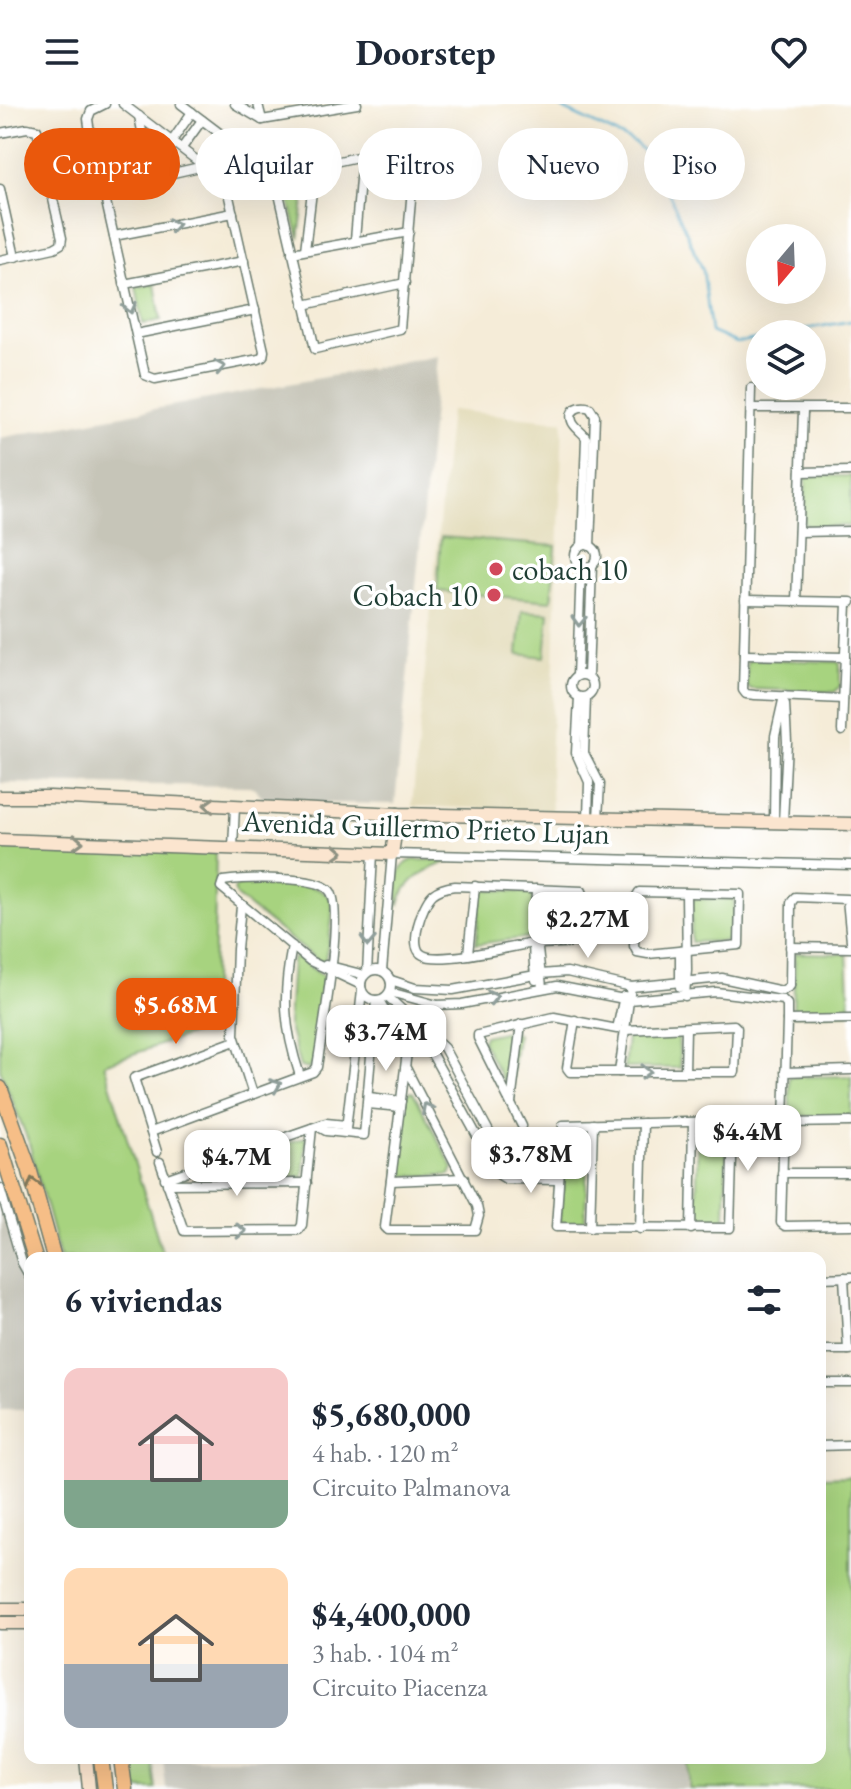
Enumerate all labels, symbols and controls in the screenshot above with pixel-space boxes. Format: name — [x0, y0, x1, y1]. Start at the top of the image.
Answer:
text: Doorstep — [355, 29, 496, 76]
icon: menu — [40, 30, 84, 74]
icon: heart — [767, 30, 811, 74]
chip: Comprar — [24, 128, 180, 200]
chip: Alquilar — [196, 128, 342, 200]
chip: Filtros — [358, 128, 482, 200]
chip: Nuevo — [498, 128, 628, 200]
chip: Piso — [644, 128, 745, 200]
one-way arrow — [167, 217, 180, 234]
north arrow — [746, 224, 826, 304]
map controls — [746, 224, 826, 400]
one-way arrow — [121, 301, 138, 314]
button: layers — [746, 320, 826, 400]
one-way arrow — [214, 359, 227, 376]
place label: cobach 10 — [512, 550, 628, 589]
marker: cobach 10 — [487, 560, 505, 578]
place label: Cobach 10 — [353, 576, 478, 615]
marker: Cobach 10 — [485, 586, 503, 604]
one-way arrow — [571, 615, 588, 628]
one-way arrow — [202, 797, 214, 814]
street label: Avenida Guillermo Prieto Lujan — [240, 801, 611, 853]
one-way arrow — [72, 834, 85, 851]
one-way arrow — [332, 843, 345, 860]
pin: $2.27M — [523, 892, 653, 960]
text: $2.27M — [546, 901, 630, 935]
one-way arrow — [360, 935, 377, 948]
pin: $5.68M — [111, 978, 241, 1046]
text: $5.68M — [134, 987, 218, 1021]
one-way arrow — [486, 989, 500, 1006]
pin: $3.74M — [321, 1005, 451, 1073]
text: $3.74M — [344, 1014, 428, 1048]
one-way arrow — [640, 1063, 653, 1081]
one-way arrow — [268, 1078, 282, 1095]
one-way arrow — [421, 1102, 436, 1117]
pin: $4.4M — [692, 1105, 804, 1173]
text: $4.4M — [713, 1114, 783, 1148]
pin: $3.78M — [466, 1127, 596, 1195]
pin: $4.7M — [181, 1130, 293, 1198]
text: $3.78M — [489, 1136, 573, 1170]
text: $4.7M — [202, 1139, 272, 1173]
one-way arrow — [26, 1176, 42, 1190]
one-way arrow — [235, 1222, 248, 1240]
text: 6 viviendas — [64, 1278, 222, 1322]
icon: filters — [742, 1278, 786, 1322]
text: $5,680,000 — [312, 1392, 470, 1436]
icon: home — [128, 1400, 224, 1496]
text: 4 hab. · 120 m² — [312, 1436, 458, 1470]
text: Circuito Palmanova — [312, 1470, 510, 1504]
text: $4,400,000 — [312, 1592, 470, 1636]
icon: home — [128, 1600, 224, 1696]
text: 3 hab. · 104 m² — [312, 1636, 458, 1670]
text: Circuito Piacenza — [312, 1670, 488, 1704]

